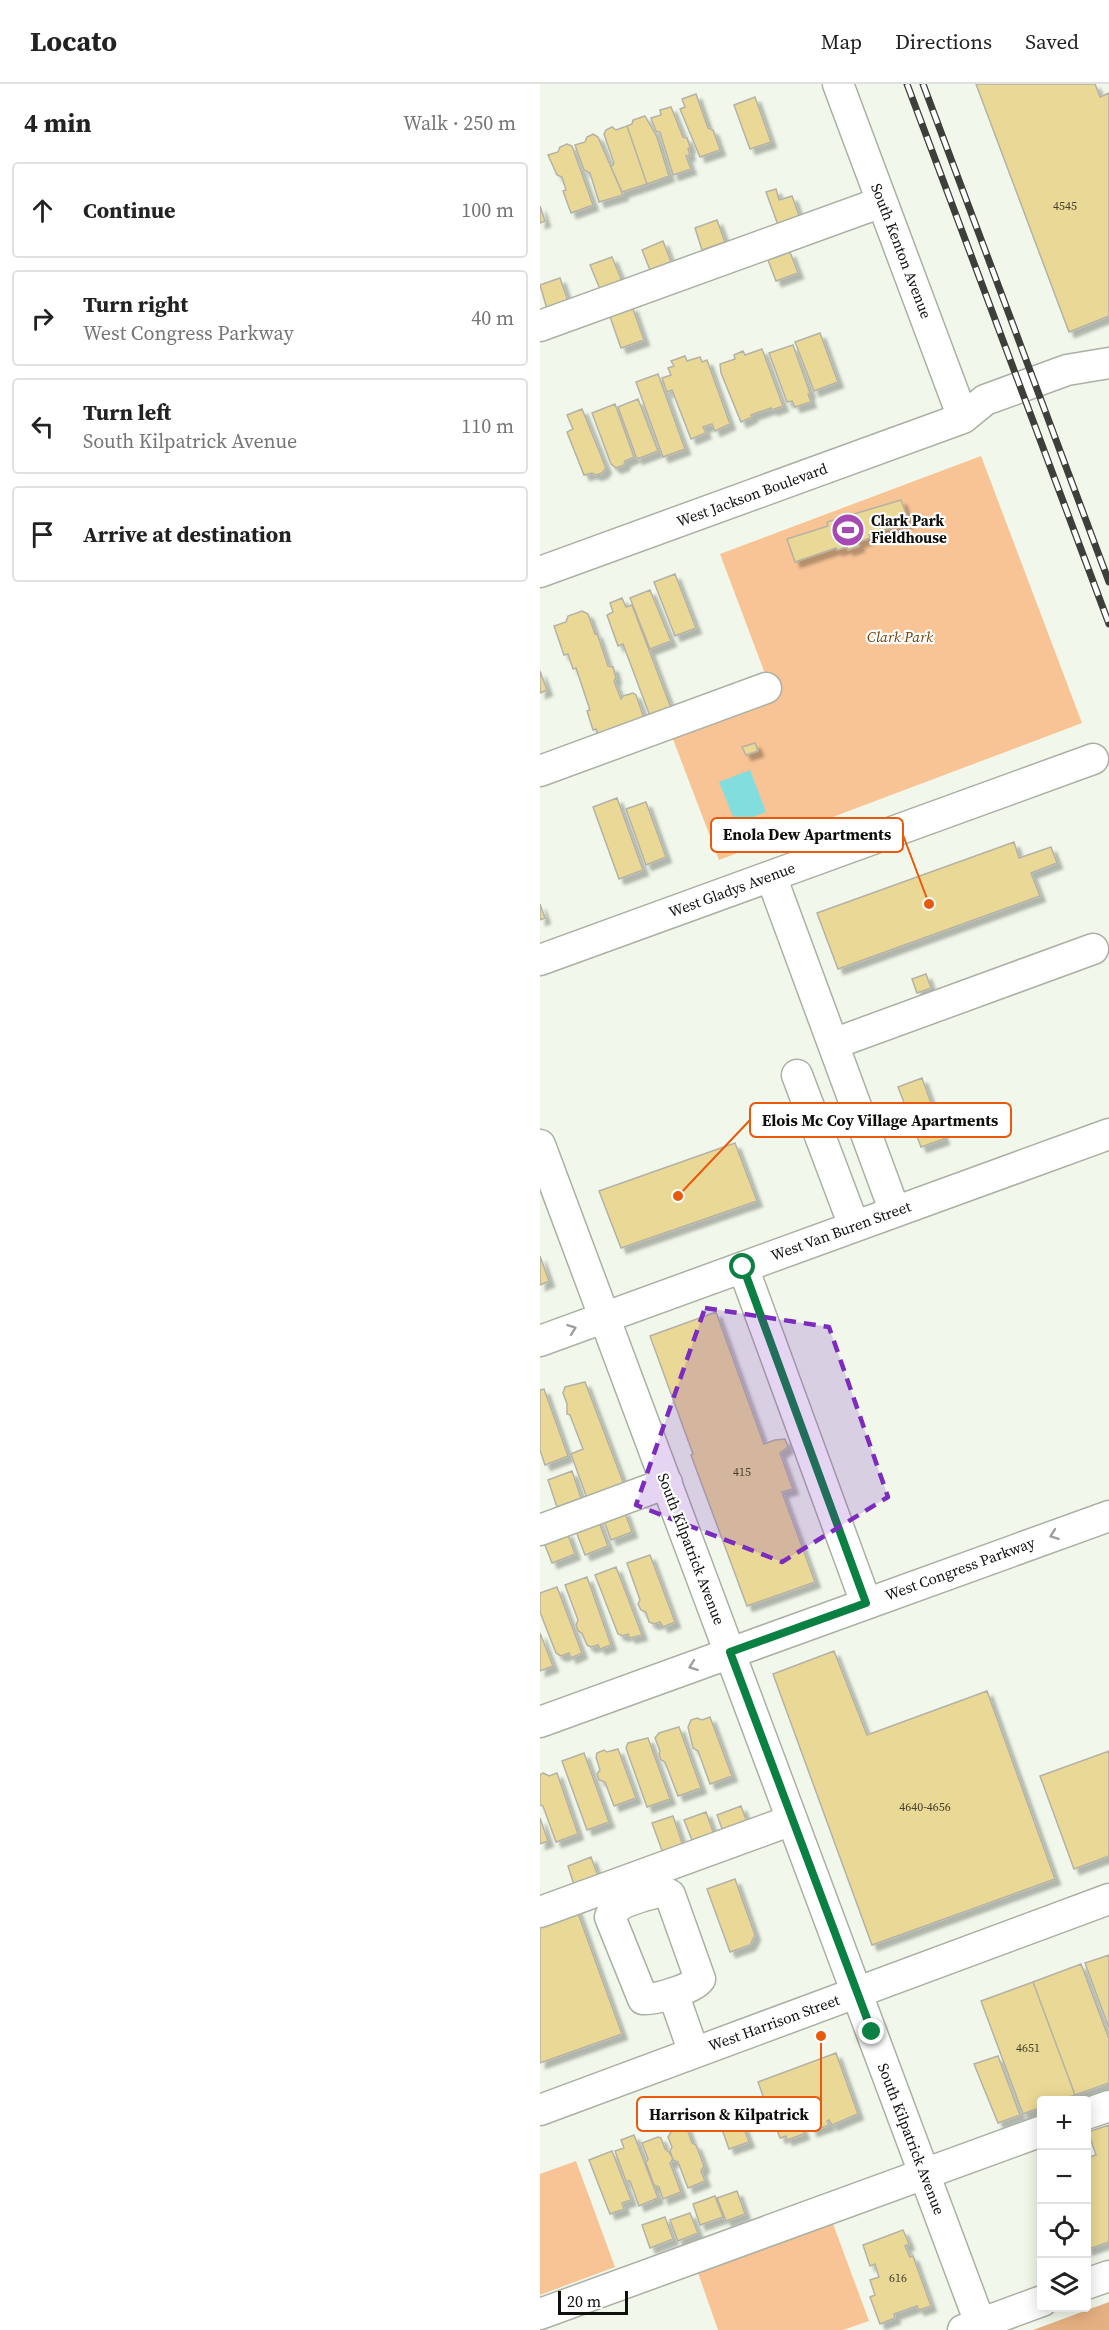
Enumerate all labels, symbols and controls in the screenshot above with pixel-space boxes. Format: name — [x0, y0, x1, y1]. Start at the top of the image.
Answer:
text: Locato — [30, 22, 117, 60]
text: Map — [821, 27, 862, 56]
text: Directions — [895, 27, 992, 56]
text: Saved — [1025, 27, 1079, 56]
text: 4 min — [24, 105, 91, 141]
text: Walk · 250 m — [403, 109, 516, 137]
street label: South Kenton Avenue — [866, 180, 937, 322]
icon: ahead — [26, 194, 59, 227]
text: Continue — [83, 195, 176, 225]
text: 100 m — [461, 196, 514, 224]
house number: 4545 — [1053, 198, 1077, 214]
text: Turn right — [83, 289, 188, 319]
icon: right — [26, 302, 59, 335]
text: 40 m — [471, 304, 514, 332]
text: West Congress Parkway — [83, 319, 294, 347]
text: Turn left — [83, 397, 171, 427]
icon: left — [26, 410, 59, 443]
text: 110 m — [461, 412, 514, 440]
text: South Kilpatrick Avenue — [83, 427, 297, 455]
street label: West Jackson Boulevard — [673, 457, 831, 532]
place label: Clark Park Fieldhouse — [871, 510, 947, 548]
sports icon: Clark Park Fieldhouse — [830, 512, 866, 548]
icon: arrive — [26, 518, 59, 551]
text: Arrive at destination — [83, 519, 292, 549]
park label: Clark Park — [867, 626, 934, 647]
callout: Enola Dew Apartments — [711, 818, 903, 852]
text: Enola Dew Apartments — [723, 823, 891, 845]
street label: West Gladys Avenue — [666, 857, 798, 922]
callout: Elois Mc Coy Village Apartments — [750, 1103, 1011, 1137]
text: Elois Mc Coy Village Apartments — [762, 1109, 998, 1131]
street label: West Van Buren Street — [768, 1195, 914, 1266]
route start — [729, 1253, 755, 1279]
one-way arrow — [566, 1324, 577, 1336]
house number: 415 — [733, 1464, 751, 1480]
street label: South Kilpatrick Avenue — [653, 1470, 730, 1628]
one-way arrow — [1049, 1528, 1060, 1541]
street label: West Congress Parkway — [882, 1532, 1038, 1605]
one-way arrow — [688, 1659, 699, 1671]
house number: 4640-4656 — [899, 1799, 951, 1815]
street label: West Harrison Street — [705, 1989, 842, 2056]
route end — [858, 2018, 884, 2044]
house number: 4651 — [1016, 2040, 1040, 2056]
street label: South Kilpatrick Avenue — [873, 2060, 950, 2218]
map controls — [1037, 2096, 1091, 2312]
button: + — [1037, 2096, 1091, 2150]
callout: Harrison & Kilpatrick — [637, 2097, 821, 2131]
text: Harrison & Kilpatrick — [649, 2103, 809, 2125]
button: − — [1037, 2150, 1091, 2204]
button: locate — [1037, 2204, 1091, 2258]
button: layers — [1037, 2258, 1091, 2312]
house number: 616 — [889, 2270, 907, 2286]
scale bar — [558, 2288, 628, 2316]
text: 20 m — [567, 2290, 601, 2312]

